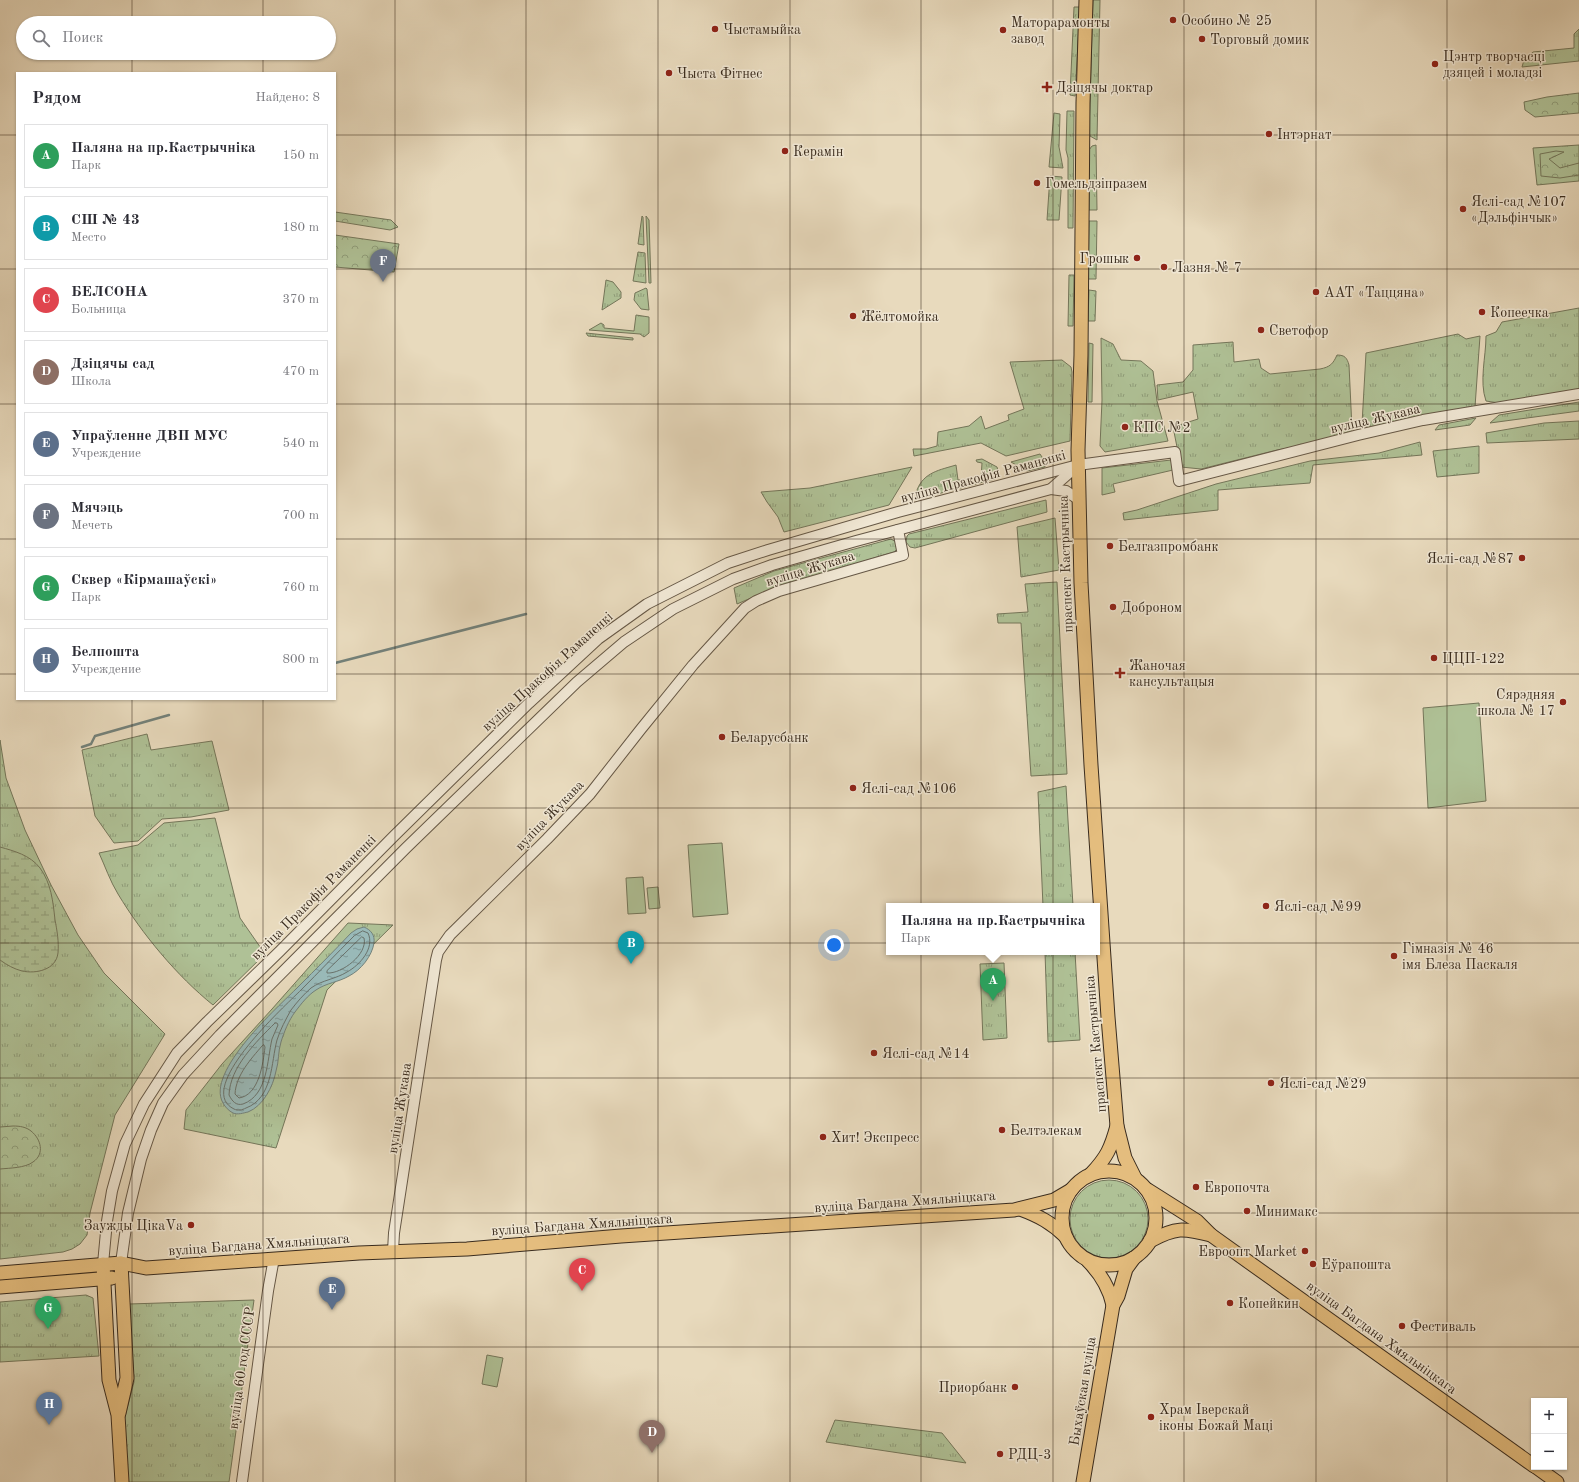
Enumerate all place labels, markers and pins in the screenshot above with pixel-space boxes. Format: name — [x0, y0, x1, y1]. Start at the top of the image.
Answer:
place label: Особино № 25 — [1181, 14, 1272, 28]
marker: Особино № 25 — [1168, 15, 1178, 25]
place label: Маторарамонты завод — [1011, 16, 1110, 46]
place label: Чыстамыйка — [723, 23, 801, 37]
marker: Чыстамыйка — [710, 24, 720, 34]
marker: Маторарамонты завод — [998, 25, 1008, 35]
place label: Торговый домик — [1210, 33, 1309, 47]
marker: Торговый домик — [1197, 34, 1207, 44]
place label: Цэнтр творчасці дзяцей і моладзі — [1443, 50, 1545, 80]
marker: Цэнтр творчасці дзяцей і моладзі — [1430, 59, 1440, 69]
place label: Чыста Фітнес — [677, 67, 762, 81]
marker: Чыста Фітнес — [664, 68, 674, 78]
marker: Дзіцячы доктар — [1041, 81, 1053, 93]
place label: Дзіцячы доктар — [1056, 81, 1153, 95]
place label: Інтэрнат — [1277, 128, 1332, 142]
marker: Інтэрнат — [1264, 129, 1274, 139]
place label: Керамін — [793, 145, 844, 159]
marker: Керамін — [780, 146, 790, 156]
place label: Гомельдзіпразем — [1045, 177, 1147, 191]
marker: Гомельдзіпразем — [1032, 178, 1042, 188]
place label: Яслі-сад №107 «Дэльфінчык» — [1471, 195, 1567, 226]
marker: Яслі-сад №107 «Дэльфінчык» — [1458, 204, 1468, 214]
pin: F — [370, 249, 396, 282]
place label: Грошык — [1079, 252, 1129, 266]
marker: Грошык — [1132, 253, 1142, 263]
place label: Лазня № 7 — [1172, 261, 1242, 275]
marker: Лазня № 7 — [1159, 262, 1169, 272]
place label: ААТ «Таццяна» — [1324, 286, 1425, 300]
marker: ААТ «Таццяна» — [1311, 287, 1321, 297]
place label: Копеечка — [1490, 306, 1549, 320]
marker: Копеечка — [1477, 307, 1487, 317]
place label: Жёлтомойка — [861, 310, 939, 324]
marker: Жёлтомойка — [848, 311, 858, 321]
place label: Светофор — [1269, 324, 1329, 339]
marker: Светофор — [1256, 325, 1266, 335]
place label: КПС №2 — [1133, 421, 1191, 435]
marker: КПС №2 — [1120, 422, 1130, 432]
place label: Белгазпромбанк — [1118, 540, 1219, 554]
marker: Белгазпромбанк — [1105, 541, 1115, 551]
place label: Яслі-сад №87 — [1426, 552, 1514, 566]
marker: Яслі-сад №87 — [1517, 553, 1527, 563]
place label: Доброном — [1121, 601, 1182, 615]
marker: Доброном — [1108, 602, 1118, 612]
place label: ЦЦП-122 — [1442, 652, 1505, 666]
marker: ЦЦП-122 — [1429, 653, 1439, 663]
place label: Жаночая кансультацыя — [1129, 659, 1215, 689]
marker: Жаночая кансультацыя — [1114, 667, 1126, 679]
place label: Сярэдняя школа № 17 — [1477, 688, 1555, 718]
marker: Сярэдняя школа № 17 — [1558, 697, 1568, 707]
place label: Беларусбанк — [730, 731, 809, 745]
marker: Беларусбанк — [717, 732, 727, 742]
place label: Яслі-сад №106 — [861, 782, 957, 796]
marker: Яслі-сад №106 — [848, 783, 858, 793]
place label: Яслі-сад №99 — [1274, 900, 1362, 914]
marker: Яслі-сад №99 — [1261, 901, 1271, 911]
pin: B — [618, 931, 644, 964]
place label: Гімназія № 46 імя Блеза Паскаля — [1402, 942, 1518, 972]
marker: Гімназія № 46 імя Блеза Паскаля — [1389, 951, 1399, 961]
pin: A — [980, 968, 1006, 1001]
place label: Яслі-сад №14 — [882, 1047, 970, 1061]
marker: Яслі-сад №14 — [869, 1048, 879, 1058]
place label: Яслі-сад №29 — [1279, 1077, 1367, 1091]
marker: Яслі-сад №29 — [1266, 1078, 1276, 1088]
place label: Белтэлекам — [1010, 1124, 1082, 1138]
marker: Белтэлекам — [997, 1125, 1007, 1135]
place label: Хит! Экспресс — [831, 1131, 919, 1145]
marker: Хит! Экспресс — [818, 1132, 828, 1142]
place label: Европочта — [1204, 1181, 1270, 1195]
marker: Европочта — [1191, 1182, 1201, 1192]
place label: Минимакс — [1255, 1205, 1318, 1219]
marker: Минимакс — [1242, 1206, 1252, 1216]
place label: Заужды ЦікаVа — [84, 1219, 183, 1233]
marker: Заужды ЦікаVа — [186, 1220, 196, 1230]
place label: Евроопт Market — [1198, 1245, 1297, 1259]
marker: Евроопт Market — [1300, 1246, 1310, 1256]
pin: C — [569, 1258, 595, 1291]
place label: Еўрапошта — [1321, 1258, 1391, 1272]
marker: Еўрапошта — [1308, 1259, 1318, 1269]
pin: E — [319, 1277, 345, 1310]
pin: G — [35, 1296, 61, 1329]
place label: Копейкин — [1238, 1297, 1299, 1311]
marker: Копейкин — [1225, 1298, 1235, 1308]
place label: Фестиваль — [1410, 1320, 1476, 1334]
marker: Фестиваль — [1397, 1321, 1407, 1331]
place label: Приорбанк — [938, 1381, 1007, 1395]
marker: Приорбанк — [1010, 1382, 1020, 1392]
pin: H — [36, 1392, 62, 1425]
place label: Храм Іверскай іконы Божай Маці — [1159, 1403, 1273, 1433]
marker: Храм Іверскай іконы Божай Маці — [1146, 1412, 1156, 1422]
pin: D — [639, 1420, 665, 1453]
place label: РДЦ-3 — [1008, 1448, 1051, 1462]
marker: РДЦ-3 — [995, 1449, 1005, 1459]

